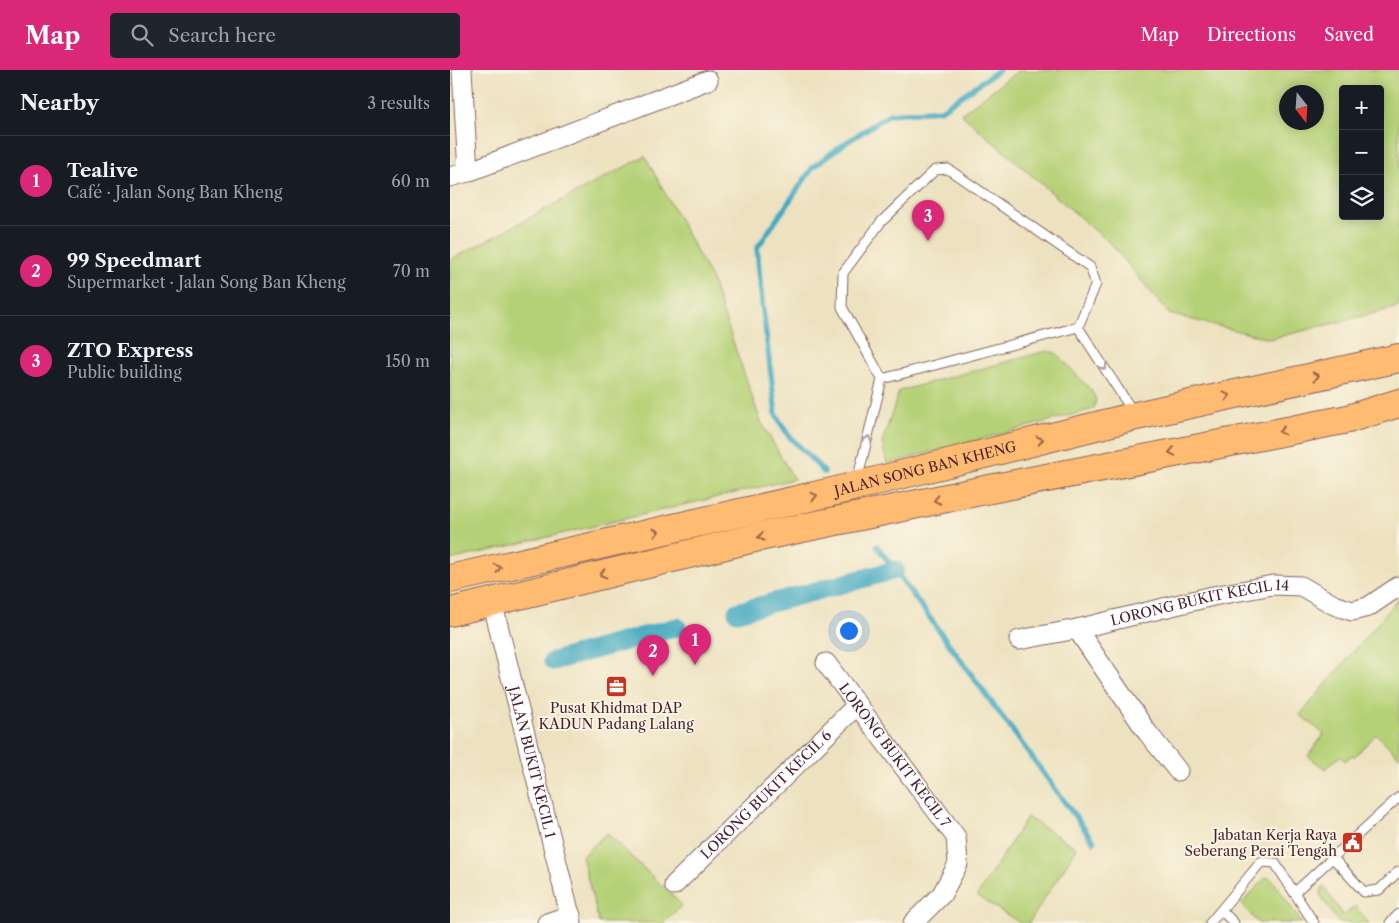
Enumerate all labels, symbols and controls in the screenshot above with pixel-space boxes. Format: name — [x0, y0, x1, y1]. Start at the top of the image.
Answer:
search box — [110, 13, 460, 58]
text: Map — [25, 21, 80, 50]
icon: search — [128, 21, 156, 49]
text: Search here — [168, 24, 276, 47]
text: Map — [1140, 24, 1179, 46]
text: Directions — [1207, 24, 1296, 46]
text: Saved — [1324, 24, 1374, 46]
north arrow — [1279, 85, 1324, 130]
map controls — [1339, 85, 1384, 220]
button: + — [1339, 85, 1384, 130]
text: Nearby — [20, 90, 99, 115]
text: 3 results — [367, 93, 430, 113]
button: − — [1339, 130, 1384, 175]
text: Tealive — [67, 159, 138, 182]
text: 1 — [32, 171, 40, 191]
text: 60 m — [391, 171, 430, 191]
button: layers — [1339, 175, 1384, 220]
text: Café · Jalan Song Ban Kheng — [67, 182, 283, 202]
pin: 3 — [912, 200, 944, 241]
text: 99 Speedmart — [67, 249, 201, 272]
text: 2 — [31, 261, 41, 281]
text: 70 m — [393, 261, 430, 281]
text: Supermarket · Jalan Song Ban Kheng — [67, 272, 346, 292]
text: ZTO Express — [67, 339, 193, 362]
text: 3 — [31, 351, 41, 371]
text: 150 m — [385, 351, 430, 371]
text: Public building — [67, 362, 182, 382]
one-way arrow — [1098, 362, 1108, 371]
one-way arrow — [1311, 371, 1320, 382]
one-way arrow — [1223, 391, 1232, 402]
one-way arrow — [1278, 425, 1287, 435]
one-way arrow — [862, 434, 873, 443]
one-way arrow — [1036, 435, 1045, 446]
street label: JALAN SONG BAN KHENG — [830, 437, 1018, 501]
one-way arrow — [1168, 447, 1176, 457]
one-way arrow — [810, 491, 819, 502]
one-way arrow — [933, 494, 942, 505]
one-way arrow — [651, 527, 660, 538]
one-way arrow — [757, 531, 765, 542]
one-way arrow — [493, 564, 502, 574]
one-way arrow — [599, 569, 607, 579]
street label: LORONG BUKIT KECIL 14 — [1109, 576, 1290, 630]
your location — [836, 618, 862, 644]
pin: 1 — [679, 624, 711, 665]
pin: 2 — [637, 635, 669, 676]
office icon: Pusat Khidmat DAP KADUN Padang Lalang — [604, 674, 628, 698]
street label: LORONG BUKIT KECIL 7 — [835, 679, 955, 831]
street label: JALAN BUKIT KECIL 1 — [504, 682, 560, 840]
place label: Pusat Khidmat DAP KADUN Padang Lalang — [538, 699, 694, 733]
street label: LORONG BUKIT KECIL 6 — [697, 726, 835, 863]
place label: Jabatan Kerja Raya Seberang Perai Tengah — [1185, 826, 1338, 860]
public building icon: Jabatan Kerja Raya Seberang Perai Tengah — [1341, 831, 1365, 855]

